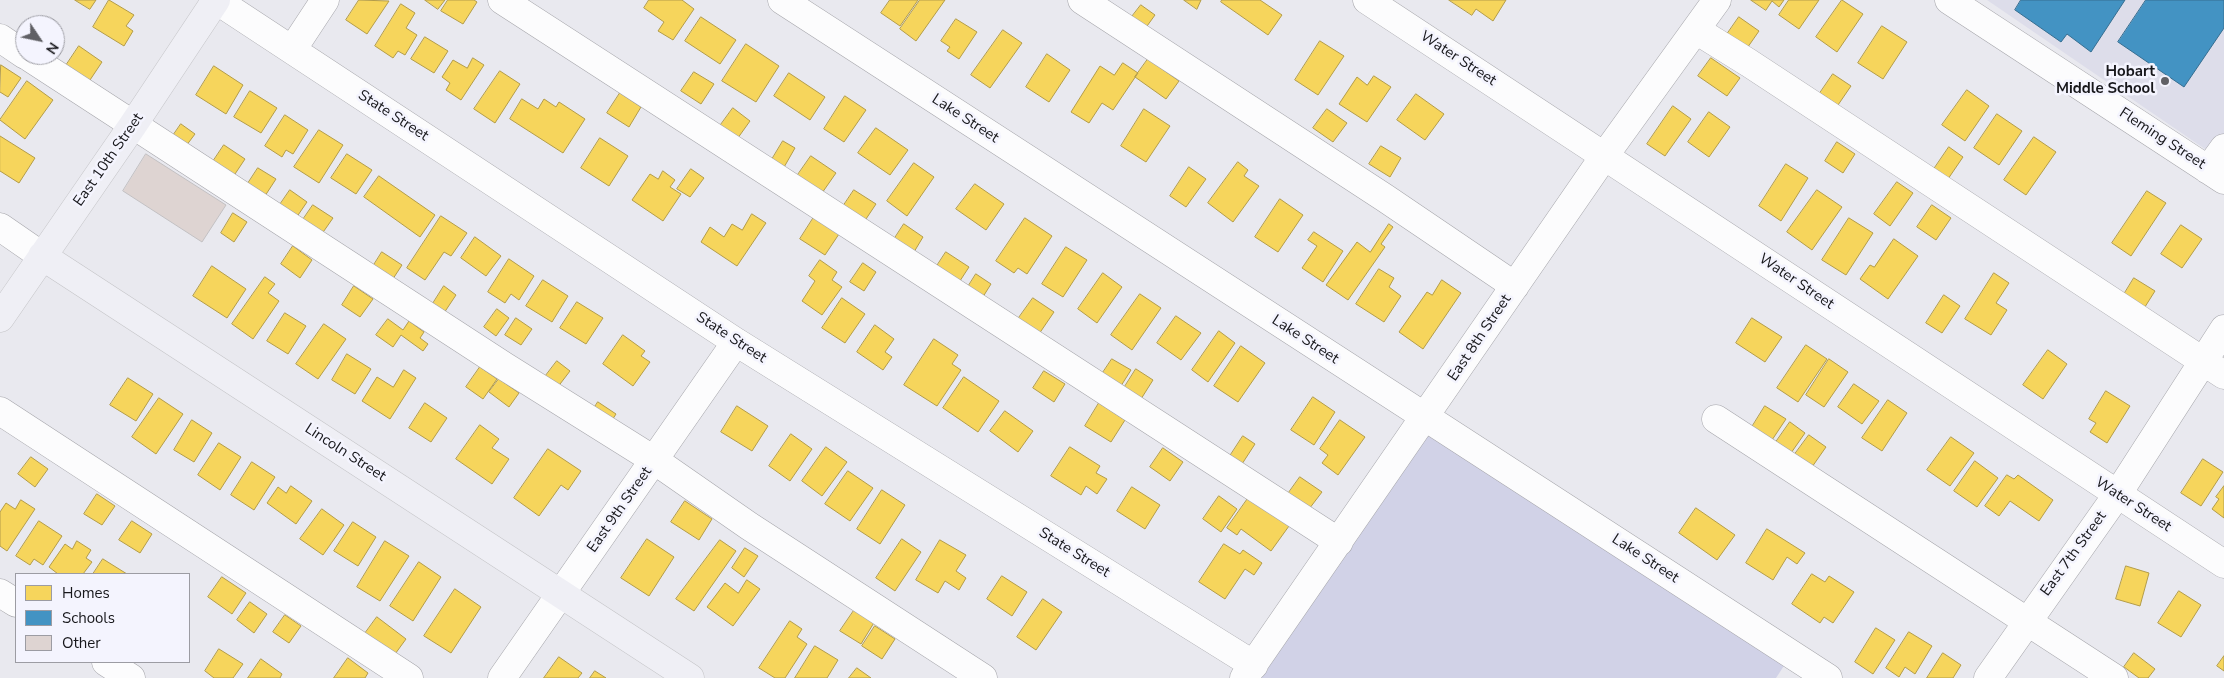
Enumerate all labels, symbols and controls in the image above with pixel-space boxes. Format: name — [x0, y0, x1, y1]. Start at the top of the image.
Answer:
north arrow — [15, 15, 65, 65]
street label: Water Street — [1417, 28, 1499, 90]
text: N — [41, 38, 63, 58]
place label: Hobart Middle School — [2056, 63, 2155, 98]
marker: Hobart Middle School — [2159, 75, 2171, 87]
street label: State Street — [354, 87, 432, 145]
street label: Lake Street — [928, 91, 1002, 147]
street label: Fleming Street — [2116, 104, 2208, 174]
street label: East 10th Street — [70, 110, 148, 210]
street label: Water Street — [1755, 250, 1837, 314]
street label: East 8th Street — [1444, 291, 1516, 385]
street label: State Street — [692, 309, 770, 367]
street label: Lake Street — [1268, 312, 1342, 368]
street label: Lincoln Street — [301, 420, 389, 486]
street label: East 9th Street — [584, 464, 656, 556]
street label: Water Street — [2092, 474, 2174, 536]
street label: East 7th Street — [2037, 508, 2111, 600]
street label: State Street — [1035, 524, 1113, 582]
street label: Lake Street — [1608, 531, 1682, 587]
legend — [15, 573, 190, 663]
text: Homes — [62, 583, 110, 603]
text: Schools — [62, 608, 115, 628]
text: Other — [62, 633, 101, 653]

